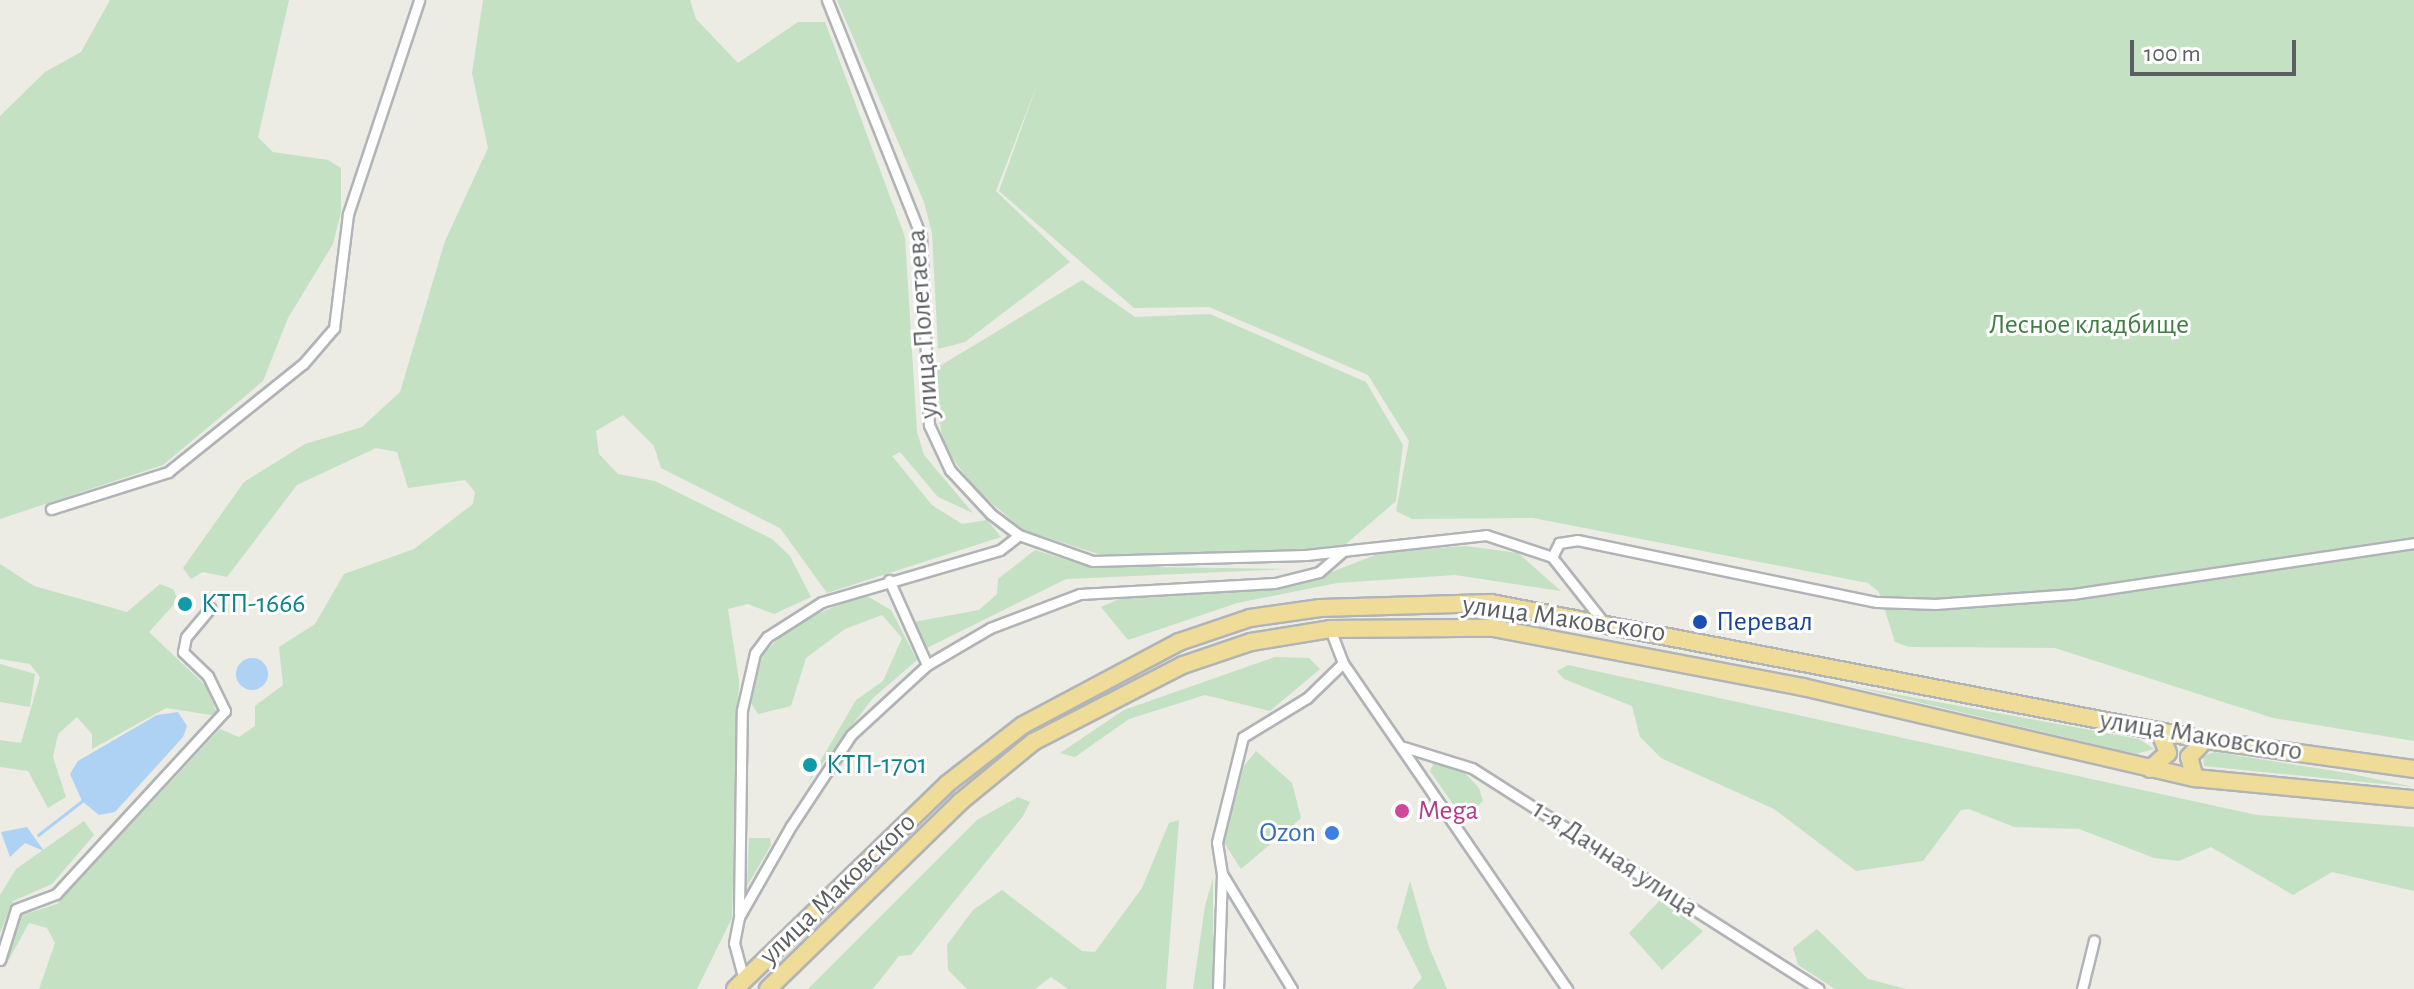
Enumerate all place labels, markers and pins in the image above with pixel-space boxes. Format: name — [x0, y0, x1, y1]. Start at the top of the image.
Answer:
place label: КТП-1666 — [201, 587, 306, 621]
marker: КТП-1666 — [176, 595, 194, 613]
place label: Перевал — [1716, 605, 1813, 639]
marker: Перевал — [1691, 613, 1709, 631]
place label: КТП-1701 — [826, 748, 927, 782]
marker: КТП-1701 — [801, 756, 819, 774]
place label: Mega — [1418, 794, 1478, 828]
marker: Mega — [1393, 802, 1411, 820]
place label: Ozon — [1259, 816, 1316, 850]
marker: Ozon — [1323, 824, 1341, 842]

